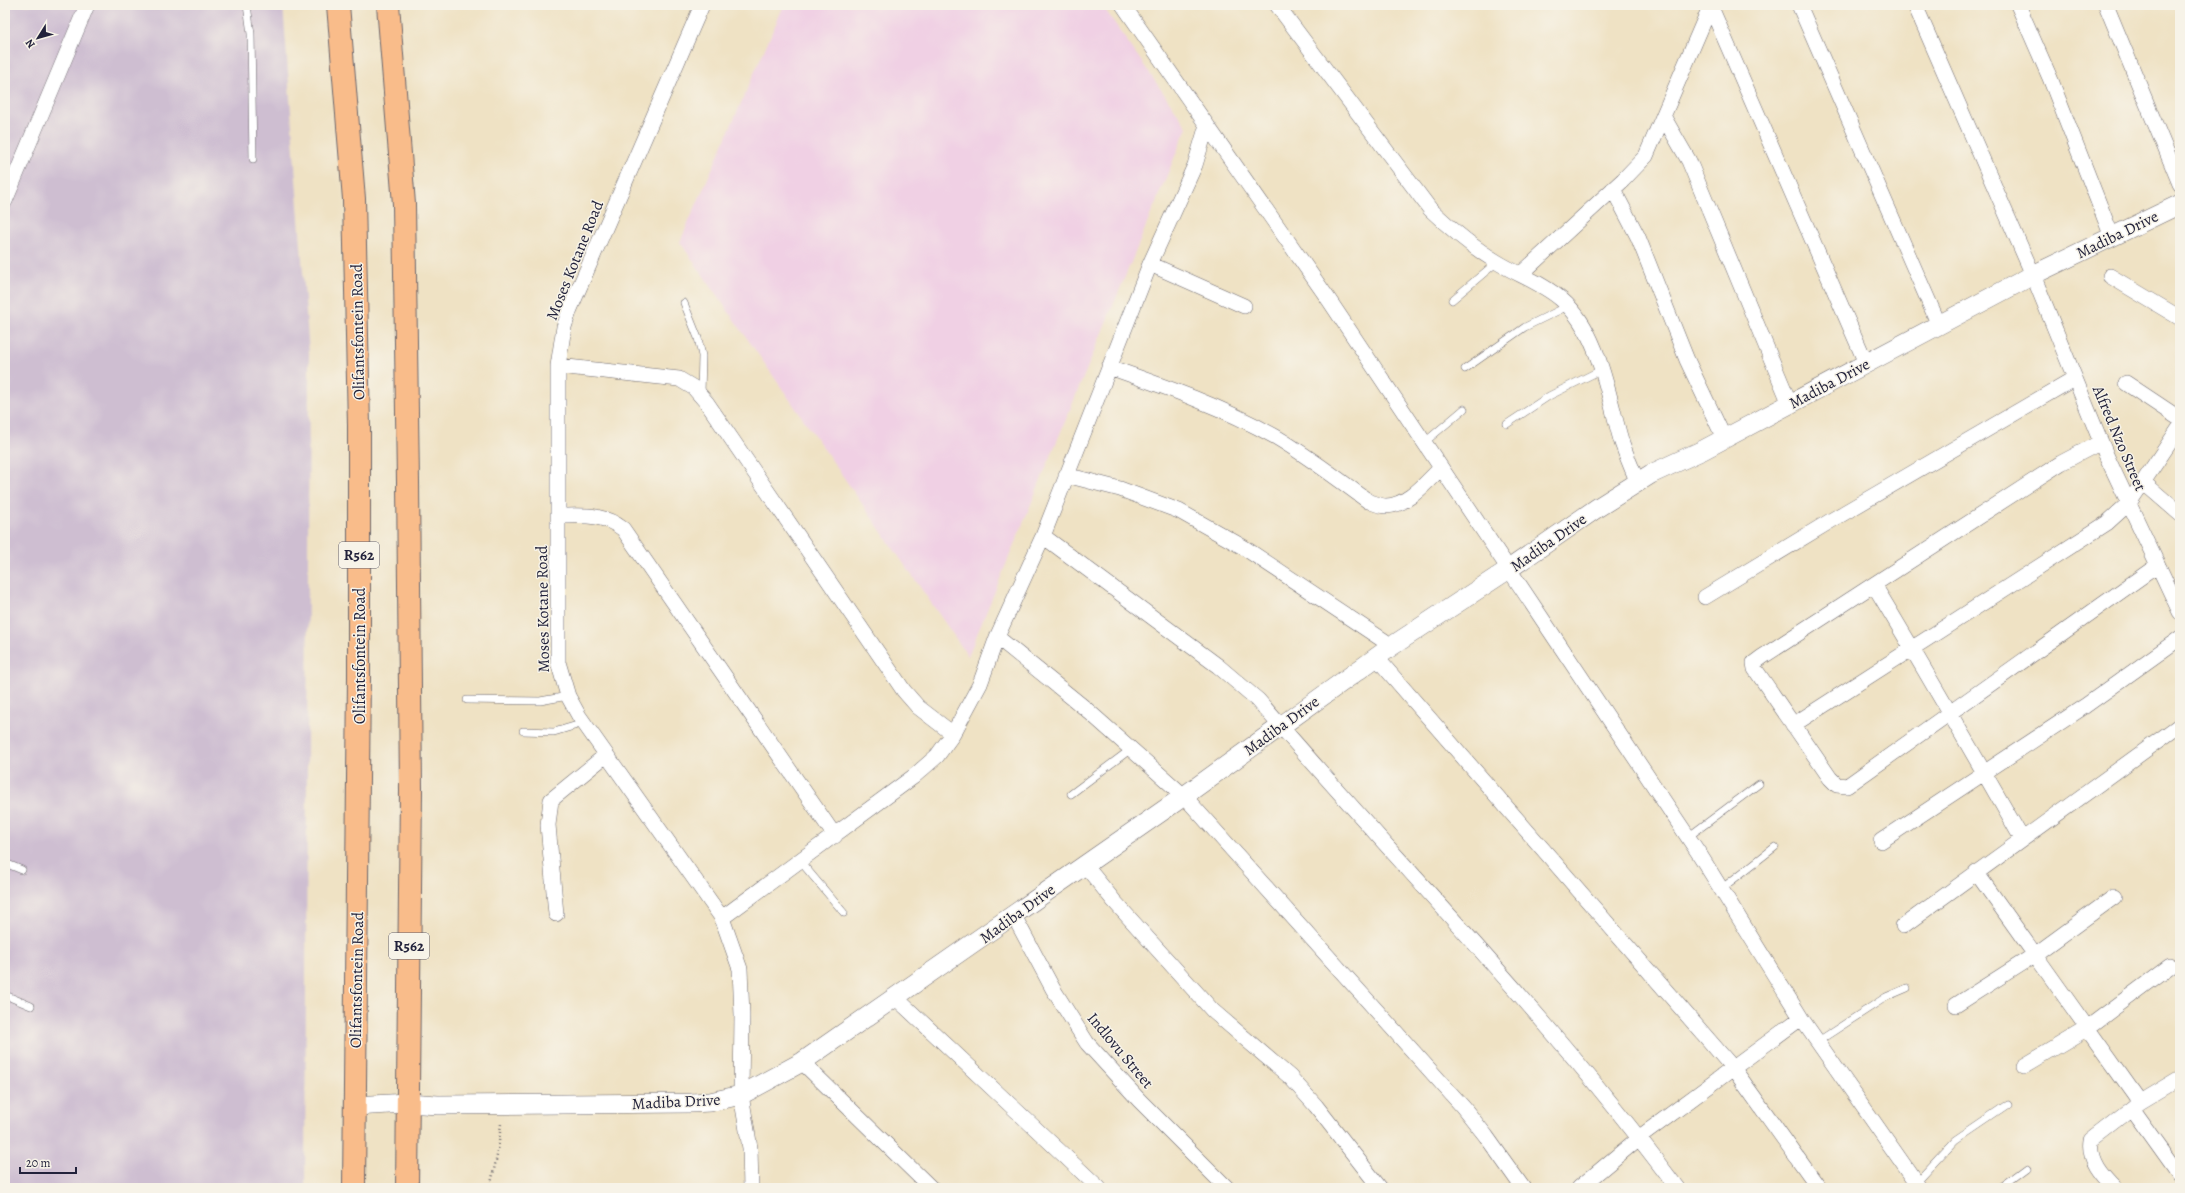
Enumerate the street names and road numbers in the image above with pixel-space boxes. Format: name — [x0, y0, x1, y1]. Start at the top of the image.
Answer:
street label: Moses Kotane Road — [541, 197, 609, 323]
street label: Madiba Drive — [2073, 206, 2162, 264]
street label: Olifantsfontein Road — [346, 263, 370, 400]
street label: Madiba Drive — [1785, 353, 1874, 414]
street label: Alfred Nzo Street — [2087, 381, 2151, 494]
street label: Madiba Drive — [1506, 508, 1591, 577]
road number: R562 — [339, 542, 379, 568]
street label: Moses Kotane Road — [531, 545, 555, 673]
street label: Olifantsfontein Road — [349, 587, 371, 724]
street label: Madiba Drive — [1239, 691, 1324, 761]
street label: Madiba Drive — [975, 879, 1060, 949]
street label: Olifantsfontein Road — [345, 911, 369, 1048]
road number: R562 — [389, 933, 429, 959]
street label: Indlovu Street — [1082, 1008, 1159, 1093]
street label: Madiba Drive — [631, 1089, 721, 1115]

